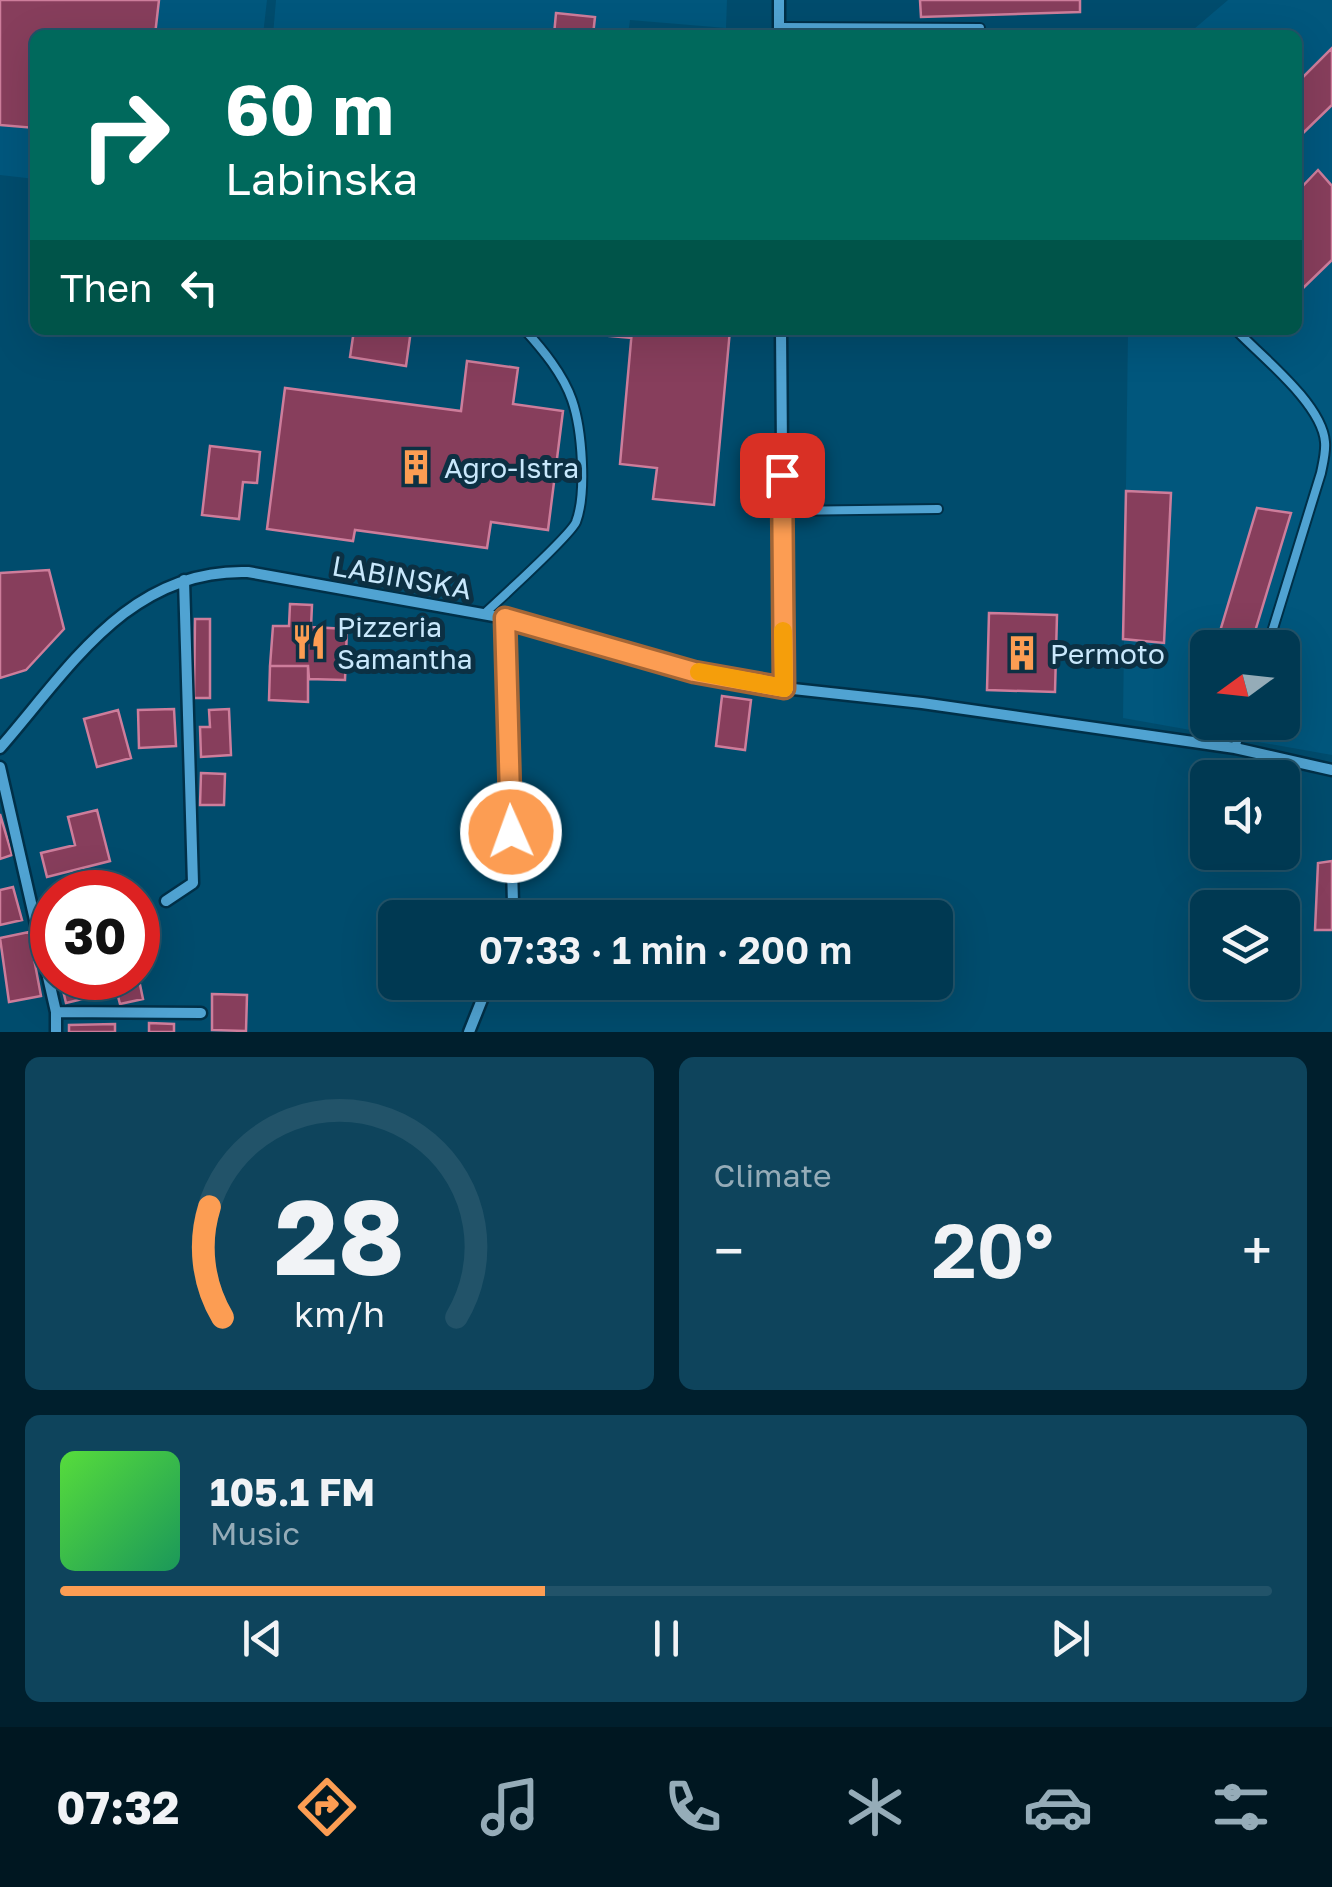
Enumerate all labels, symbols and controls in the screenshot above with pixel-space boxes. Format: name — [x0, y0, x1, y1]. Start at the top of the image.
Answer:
text: 60 m — [225, 66, 394, 150]
icon: right — [60, 70, 190, 200]
text: Labinska — [225, 151, 418, 205]
icon: left — [172, 260, 227, 315]
text: Then — [60, 265, 152, 310]
pin — [740, 433, 825, 518]
building icon: Agro-Istra — [397, 448, 435, 486]
icon: arrive — [755, 448, 810, 503]
place label: Agro-Istra — [444, 451, 579, 484]
street label: LABINSKA — [330, 549, 475, 606]
place label: Pizzeria Samantha — [337, 610, 473, 675]
restaurant icon: Pizzeria Samantha — [290, 623, 328, 661]
north arrow — [1190, 630, 1300, 740]
map controls — [1190, 630, 1300, 1000]
building icon: Permoto — [1003, 634, 1041, 672]
place label: Permoto — [1050, 637, 1165, 670]
button: sound — [1190, 760, 1300, 870]
position arrow — [459, 780, 563, 884]
speed limit sign: 30 — [30, 870, 160, 1000]
button: layers — [1190, 890, 1300, 1000]
text: 07:33 · 1 min · 200 m — [479, 927, 852, 972]
text: Climate — [714, 1156, 832, 1194]
text: 28 — [274, 1173, 404, 1298]
text: 20° — [932, 1204, 1054, 1295]
text: − — [714, 1217, 744, 1283]
text: + — [1242, 1217, 1272, 1283]
text: km/h — [294, 1292, 385, 1335]
text: 105.1 FM — [210, 1469, 375, 1514]
text: Music — [210, 1514, 300, 1552]
icon: previous — [235, 1611, 290, 1666]
icon: pause — [639, 1611, 694, 1666]
icon: next — [1043, 1611, 1098, 1666]
icon: directions — [292, 1772, 362, 1842]
icon: music — [475, 1772, 545, 1842]
icon: phone — [658, 1772, 728, 1842]
icon: climate — [840, 1772, 910, 1842]
icon: car — [1023, 1772, 1093, 1842]
icon: filters — [1206, 1772, 1276, 1842]
text: 07:32 — [56, 1780, 179, 1834]

